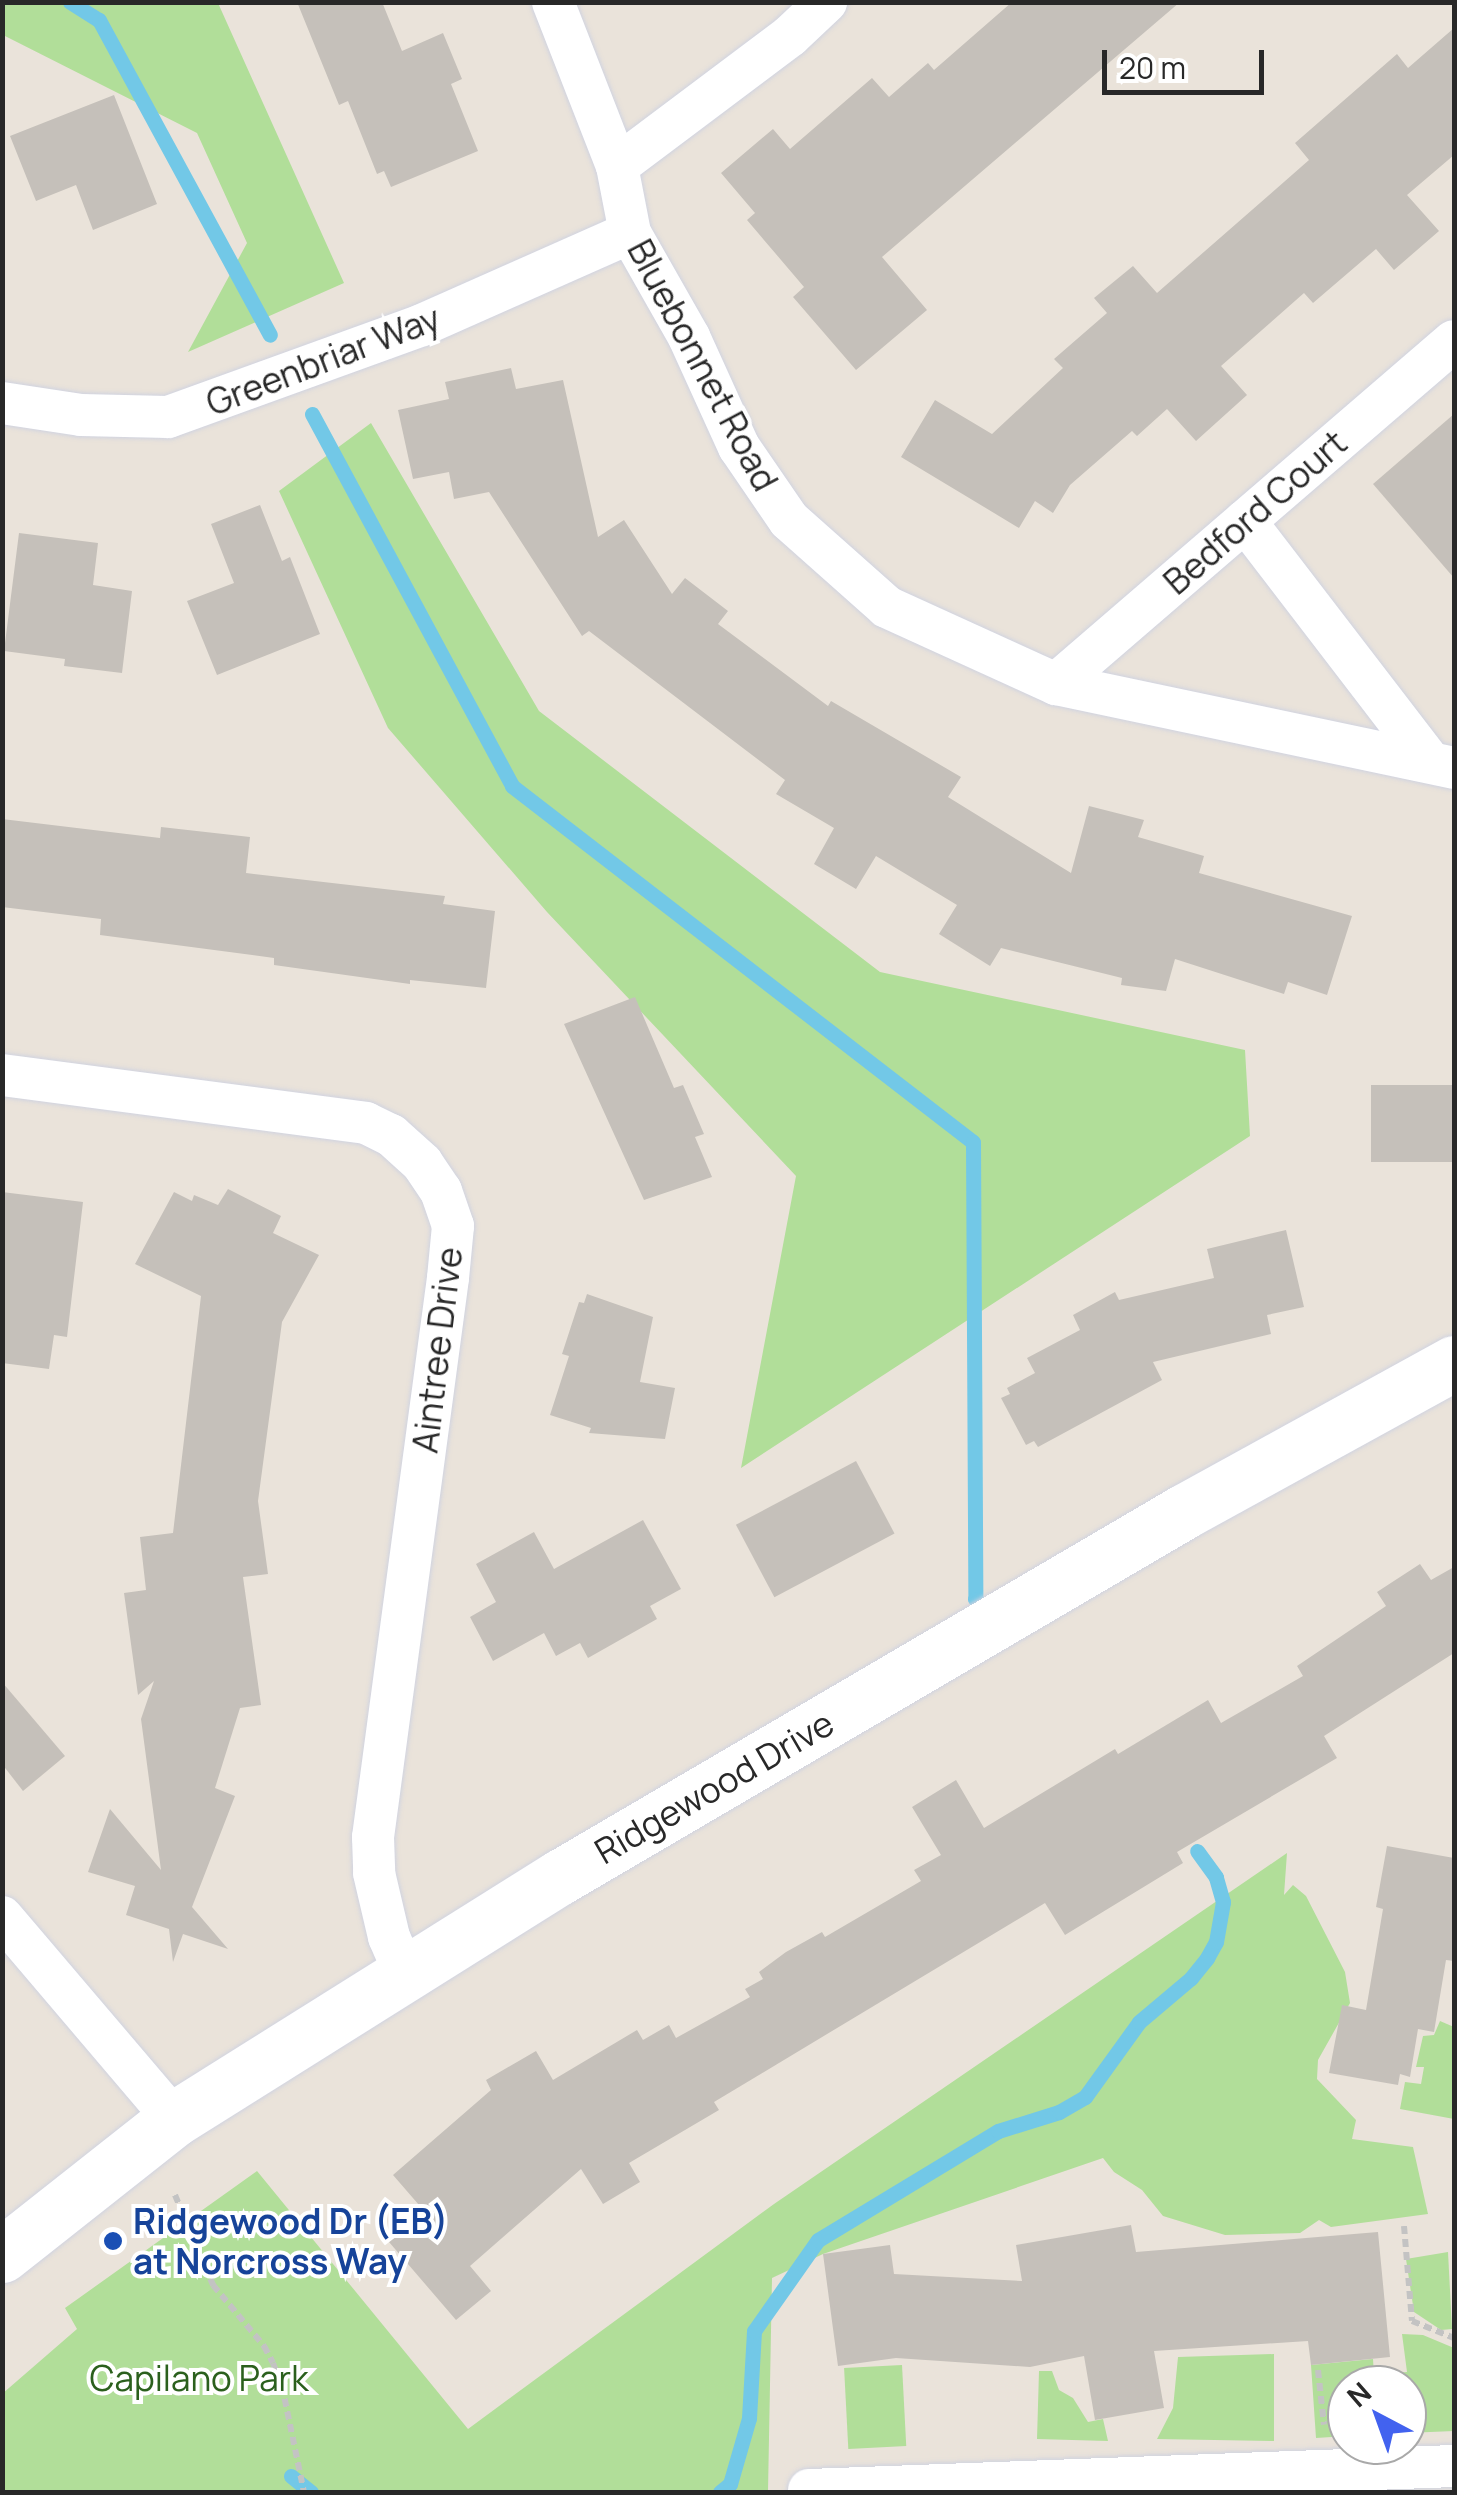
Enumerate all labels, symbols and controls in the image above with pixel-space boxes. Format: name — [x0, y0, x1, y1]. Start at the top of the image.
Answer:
scale bar — [1107, 30, 1270, 92]
text: 20 m — [1119, 47, 1186, 88]
street label: Bluebonnet Road — [619, 232, 787, 498]
street label: Greenbriar Way — [200, 296, 446, 424]
street label: Bedford Court — [1155, 421, 1355, 603]
street label: Aintree Drive — [404, 1245, 470, 1455]
street label: Ridgewood Drive — [587, 1702, 841, 1872]
place label: Ridgewood Dr (EB) at Norcross Way — [133, 2200, 448, 2282]
marker: Ridgewood Dr (EB) at Norcross Way — [102, 2230, 124, 2252]
park label: Capilano Park — [89, 2357, 309, 2399]
north arrow — [1327, 2365, 1427, 2465]
text: N — [1339, 2373, 1379, 2415]

